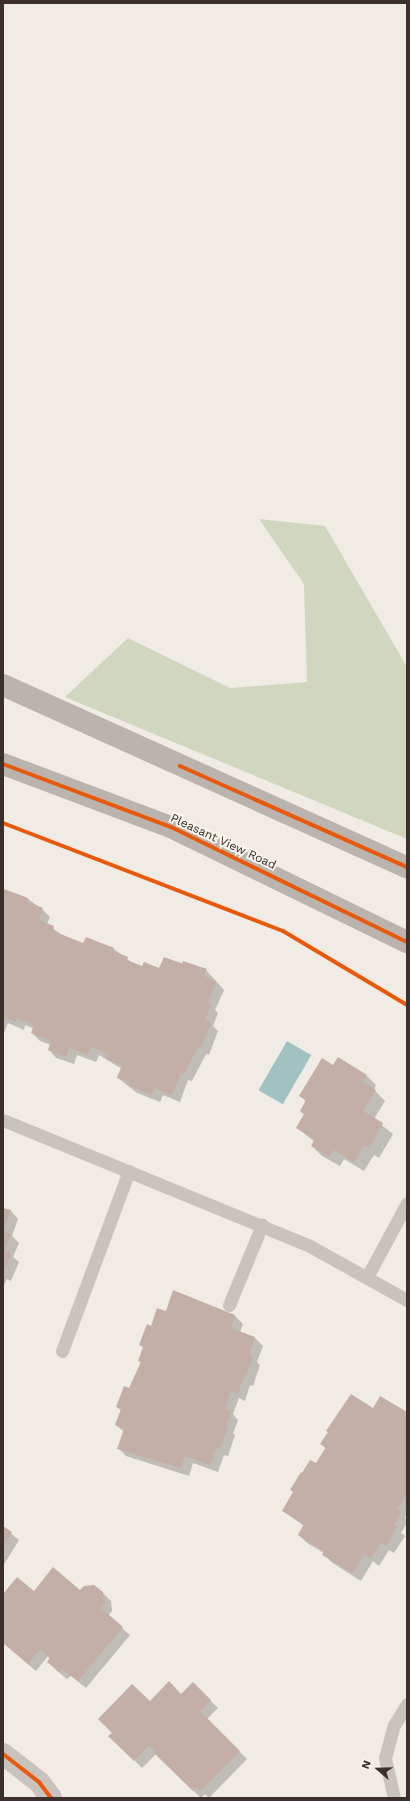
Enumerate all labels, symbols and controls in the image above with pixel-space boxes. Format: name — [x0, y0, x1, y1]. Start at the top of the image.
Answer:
street label: Pleasant View Road — [168, 811, 278, 873]
north arrow — [358, 1749, 398, 1789]
text: N — [359, 1759, 374, 1771]

